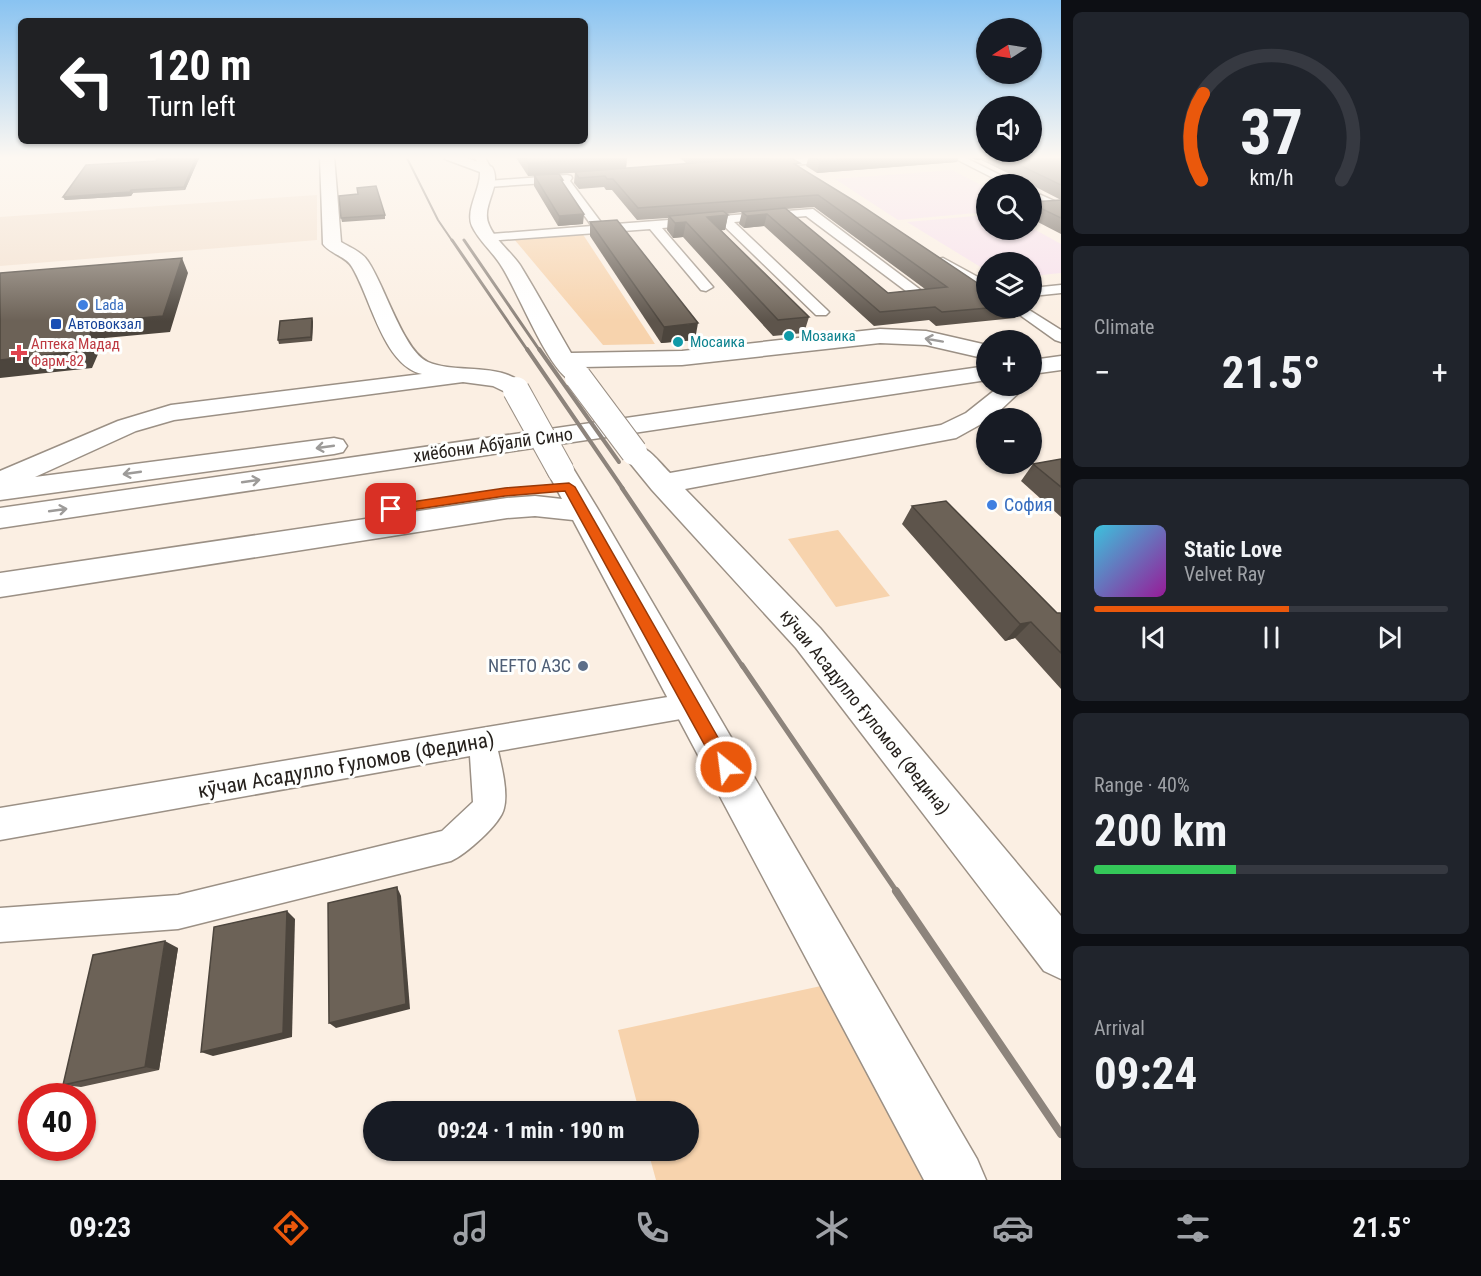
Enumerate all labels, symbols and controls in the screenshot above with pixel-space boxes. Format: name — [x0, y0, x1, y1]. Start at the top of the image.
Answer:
north arrow — [976, 18, 1042, 84]
map controls — [976, 18, 1042, 474]
text: 120 m — [147, 41, 252, 90]
icon: left — [48, 42, 126, 120]
text: Turn left — [147, 91, 236, 123]
button: sound — [976, 96, 1042, 162]
text: 37 — [1239, 96, 1303, 169]
text: km/h — [1249, 165, 1293, 190]
button: search — [976, 174, 1042, 240]
button: layers — [976, 252, 1042, 318]
place label: Lada — [95, 296, 124, 314]
marker: Lada — [76, 298, 90, 312]
place label: Автовокзал — [68, 315, 142, 333]
text: Climate — [1094, 315, 1154, 339]
marker: Автовокзал — [49, 317, 63, 331]
place label: Мозаика — [801, 327, 856, 345]
marker: Мозаика — [782, 329, 796, 343]
button: + — [976, 330, 1042, 396]
place label: Мосаика — [690, 333, 745, 351]
one-way arrow — [925, 334, 944, 345]
place label: Аптека Мадад Фарм-82 — [31, 335, 120, 370]
marker: Мосаика — [671, 335, 685, 349]
marker: Аптека Мадад Фарм-82 — [12, 346, 26, 360]
text: 21.5° — [1222, 346, 1320, 399]
text: − — [1094, 353, 1111, 392]
text: + — [1432, 353, 1448, 392]
button: − — [976, 408, 1042, 474]
street label: хиёбони Абӯалӣ Сино — [412, 423, 574, 466]
one-way arrow — [316, 442, 336, 453]
one-way arrow — [123, 468, 143, 479]
one-way arrow — [240, 475, 260, 486]
pin — [365, 483, 416, 534]
icon: arrive — [374, 492, 407, 525]
place label: София — [1004, 494, 1052, 515]
marker: София — [985, 498, 999, 512]
one-way arrow — [48, 504, 67, 515]
text: Static Love — [1184, 537, 1282, 562]
text: Velvet Ray — [1184, 562, 1265, 586]
street label: кӯчаи Асадулло Ғуломов (Федина) — [775, 605, 955, 819]
icon: previous — [1137, 621, 1170, 654]
icon: pause — [1255, 621, 1288, 654]
icon: next — [1373, 621, 1406, 654]
place label: NEFTO АЗС — [488, 655, 571, 676]
marker: NEFTO АЗС — [576, 659, 590, 673]
street label: кӯчаи Асадулло Ғуломов (Федина) — [196, 727, 496, 803]
position arrow — [694, 735, 758, 799]
text: Range · 40% — [1094, 773, 1190, 797]
text: 200 km — [1094, 804, 1227, 857]
text: Arrival — [1094, 1016, 1145, 1040]
text: 09:24 — [1094, 1047, 1197, 1100]
speed limit sign: 40 — [18, 1083, 96, 1161]
text: 09:24 · 1 min · 190 m — [438, 1118, 624, 1143]
icon: directions — [270, 1207, 312, 1249]
icon: music — [450, 1207, 492, 1249]
icon: phone — [631, 1207, 673, 1249]
icon: climate — [811, 1207, 853, 1249]
icon: car — [992, 1207, 1034, 1249]
icon: filters — [1172, 1207, 1214, 1249]
text: 09:23 — [69, 1212, 131, 1244]
text: 21.5° — [1352, 1212, 1412, 1244]

